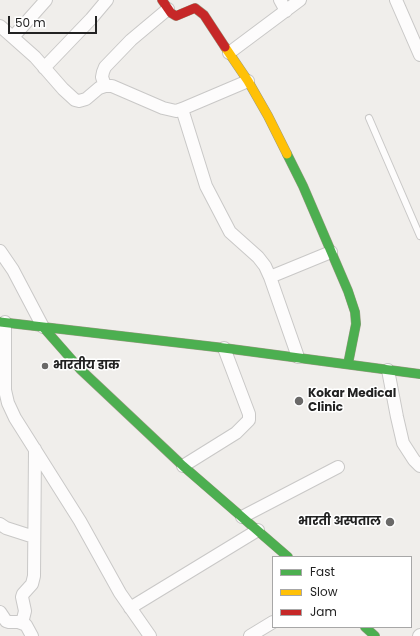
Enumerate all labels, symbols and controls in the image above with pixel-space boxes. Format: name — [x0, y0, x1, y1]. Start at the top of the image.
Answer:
scale bar — [10, 8, 99, 34]
text: 50 m — [15, 14, 46, 31]
place label: भारतीय डाक — [53, 359, 120, 373]
marker: भारतीय डाक — [40, 361, 50, 371]
place label: Kokar Medical Clinic — [308, 387, 396, 415]
marker: Kokar Medical Clinic — [293, 395, 305, 407]
place label: भारती अस्पताल — [298, 515, 381, 529]
marker: भारती अस्पताल — [384, 516, 396, 528]
legend — [272, 556, 412, 628]
text: Fast — [310, 563, 335, 580]
text: Slow — [310, 583, 338, 600]
text: Jam — [310, 603, 337, 620]

